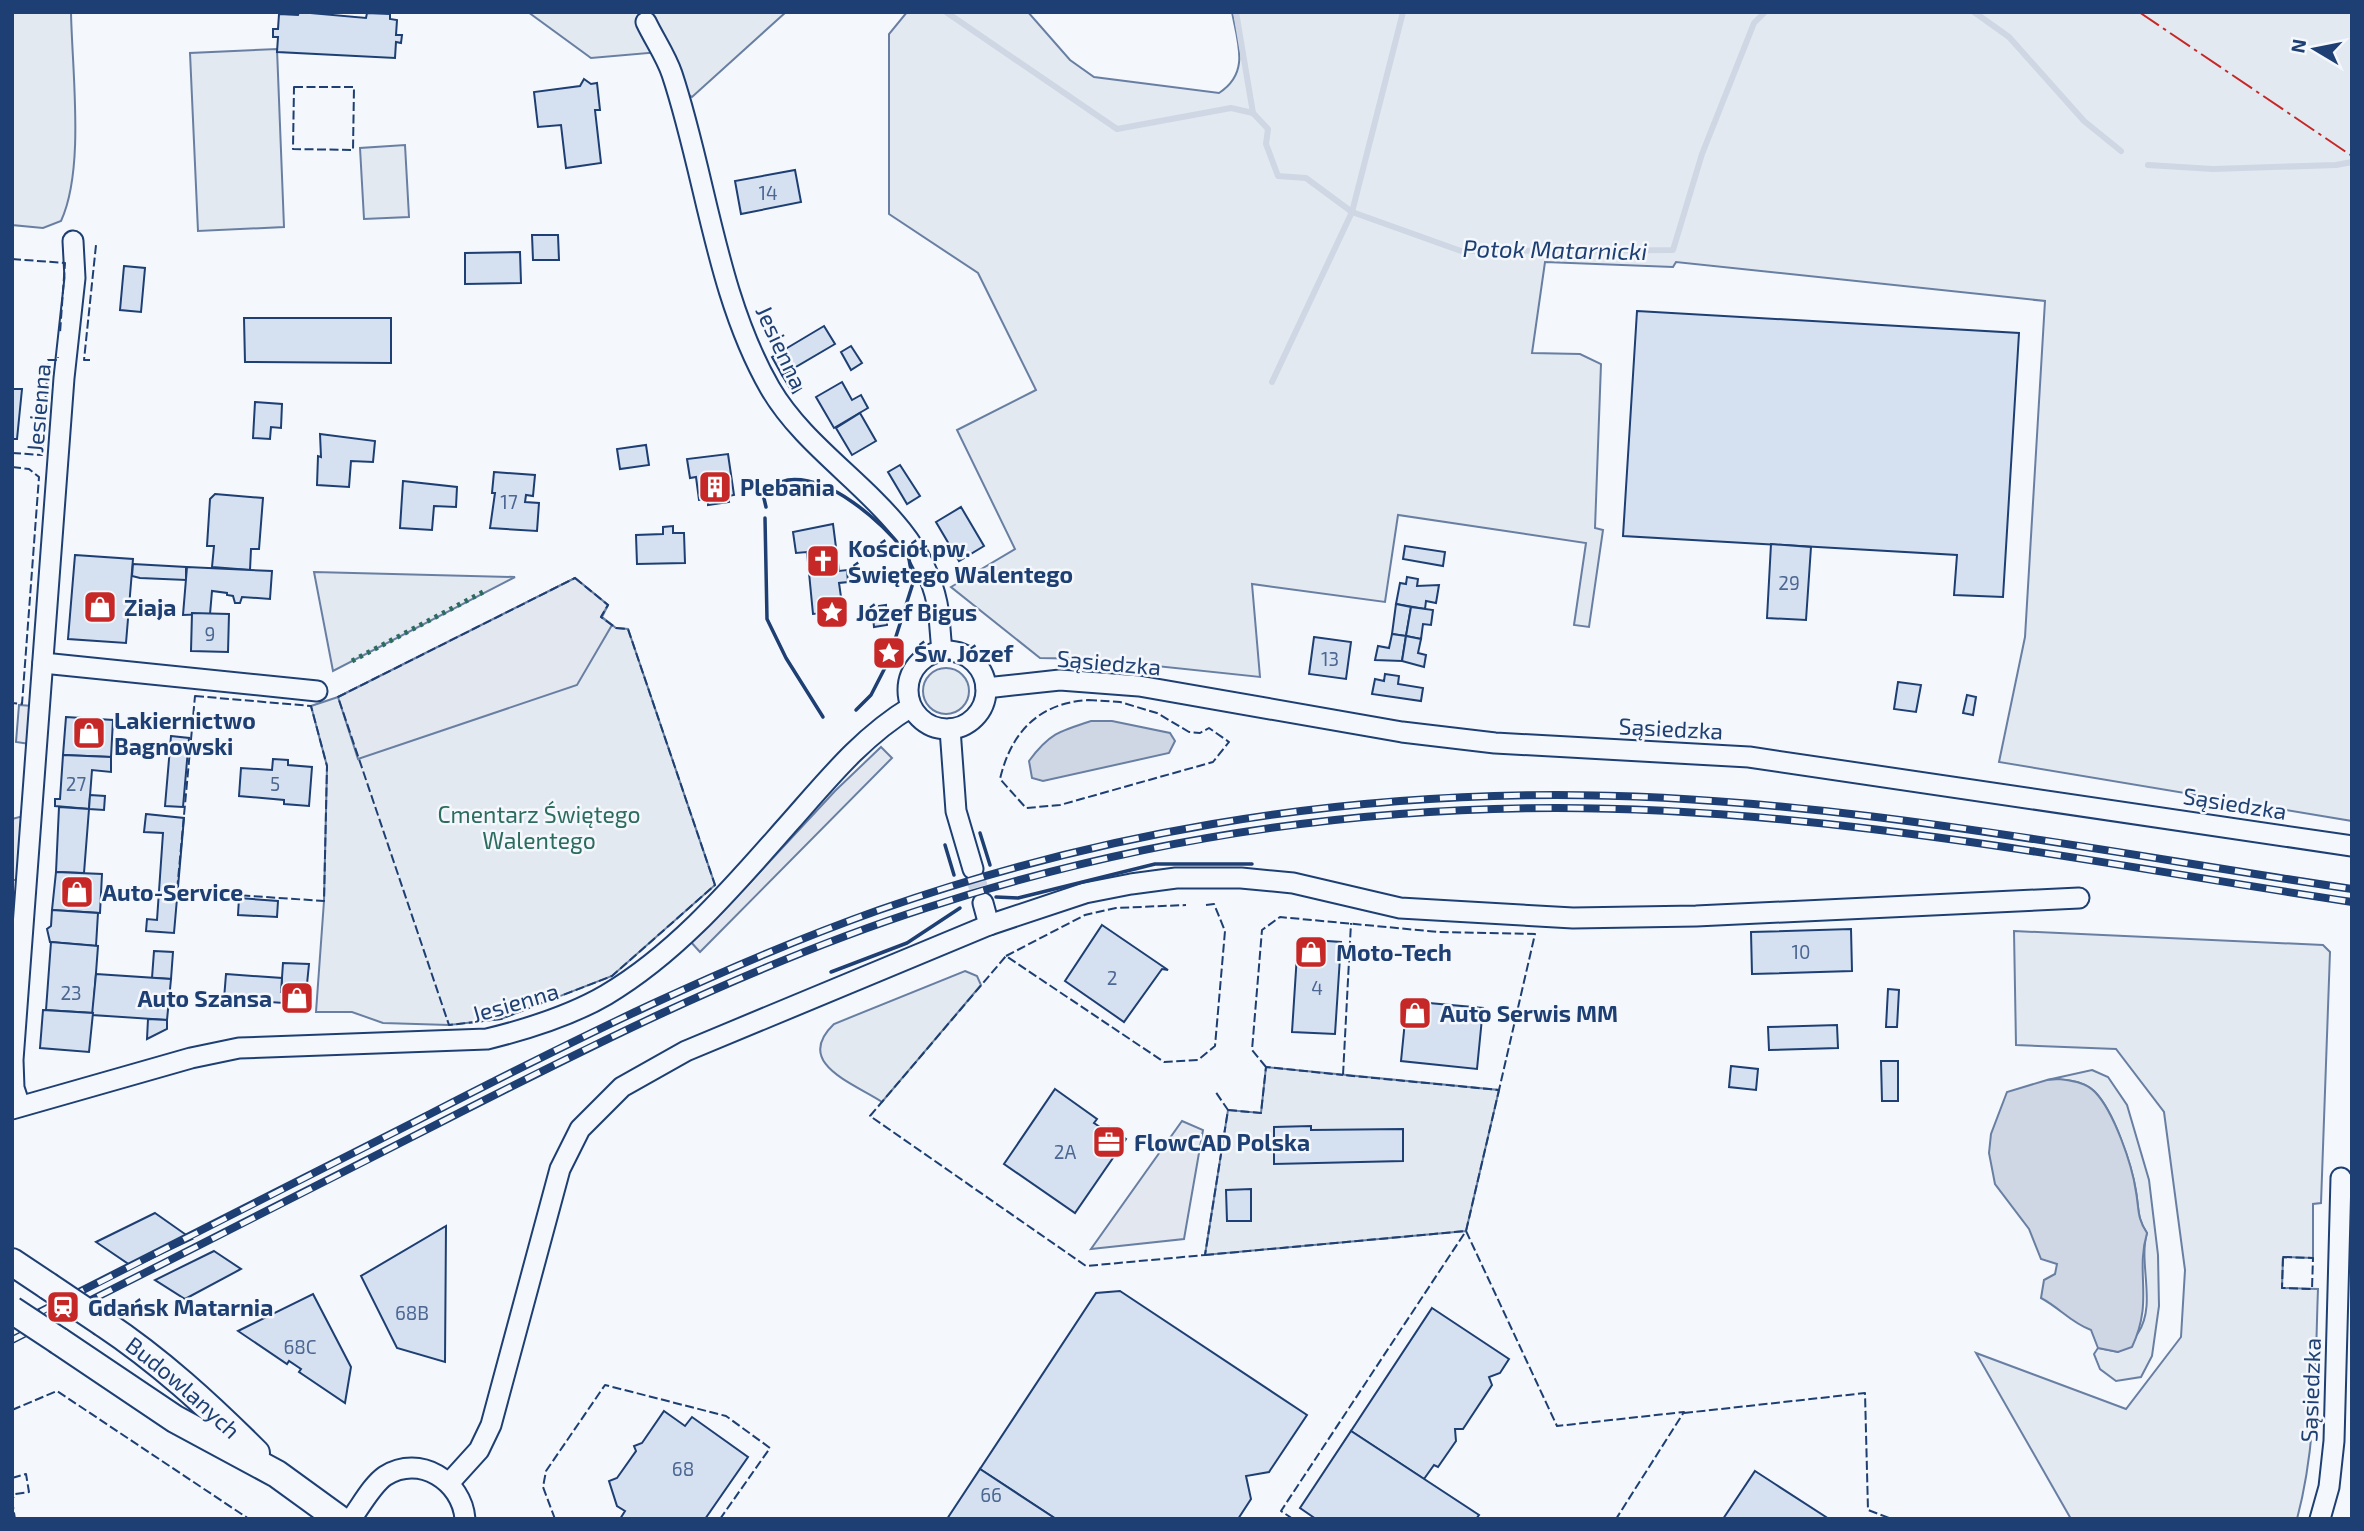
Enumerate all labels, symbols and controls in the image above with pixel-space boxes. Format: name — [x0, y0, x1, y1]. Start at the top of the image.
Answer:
north arrow — [2280, 14, 2350, 84]
text: N — [2285, 37, 2310, 55]
house number: 14 — [758, 181, 778, 204]
water label: Potok Matarnicki — [1462, 233, 1648, 265]
street label: Jesienna — [750, 301, 814, 393]
street label: Jesienna — [20, 362, 56, 454]
building icon: Plebania — [696, 468, 734, 506]
place label: Plebania — [740, 473, 835, 501]
house number: 17 — [500, 490, 518, 513]
place label: Kościół pw. Świętego Walentego — [848, 534, 1073, 588]
church icon: Kościół pw. Świętego Walentego — [804, 542, 842, 580]
house number: 29 — [1778, 571, 1800, 594]
shop icon: Ziaja — [81, 588, 119, 626]
place label: Ziaja — [124, 593, 176, 621]
place icon: Józef Bigus — [813, 593, 851, 631]
place label: Józef Bigus — [856, 598, 977, 626]
house number: 9 — [205, 622, 215, 645]
place icon: Św. Józef — [870, 634, 908, 672]
place label: Św. Józef — [914, 639, 1014, 667]
street label: Sąsiedzka — [1056, 643, 1162, 681]
house number: 13 — [1321, 647, 1339, 670]
place label: Lakiernictwo Bagnowski — [114, 706, 256, 760]
street label: Sąsiedzka — [1618, 711, 1724, 745]
shop icon: Lakiernictwo Bagnowski — [70, 714, 108, 752]
house number: 27 — [66, 772, 86, 795]
house number: 5 — [270, 772, 280, 795]
street label: Sąsiedzka — [2181, 781, 2289, 825]
park label: Cmentarz Świętego Walentego — [437, 800, 641, 854]
shop icon: Auto-Service — [58, 873, 96, 911]
place label: Auto-Service — [102, 878, 243, 906]
shop icon: Moto-Tech — [1292, 933, 1330, 971]
place label: Moto-Tech — [1336, 938, 1452, 966]
house number: 10 — [1791, 940, 1811, 963]
house number: 2 — [1107, 966, 1117, 989]
street label: Jesienna — [468, 976, 562, 1028]
house number: 4 — [1311, 976, 1323, 999]
shop icon: Auto Szansa — [278, 979, 316, 1017]
house number: 23 — [60, 981, 82, 1004]
place label: Auto Szansa — [138, 984, 272, 1012]
shop icon: Auto Serwis MM — [1396, 994, 1434, 1032]
place label: Auto Serwis MM — [1440, 999, 1618, 1027]
office icon: FlowCAD Polska — [1090, 1123, 1128, 1161]
place label: FlowCAD Polska — [1134, 1128, 1310, 1156]
house number: 2A — [1054, 1140, 1076, 1163]
station icon: Gdańsk Matarnia — [44, 1288, 82, 1326]
place label: Gdańsk Matarnia — [88, 1293, 273, 1321]
house number: 68B — [395, 1301, 429, 1324]
street label: Budowlanych — [121, 1330, 246, 1444]
house number: 68C — [283, 1335, 317, 1358]
street label: Sąsiedzka — [2294, 1337, 2326, 1443]
house number: 68 — [672, 1457, 694, 1480]
house number: 66 — [980, 1483, 1002, 1506]

